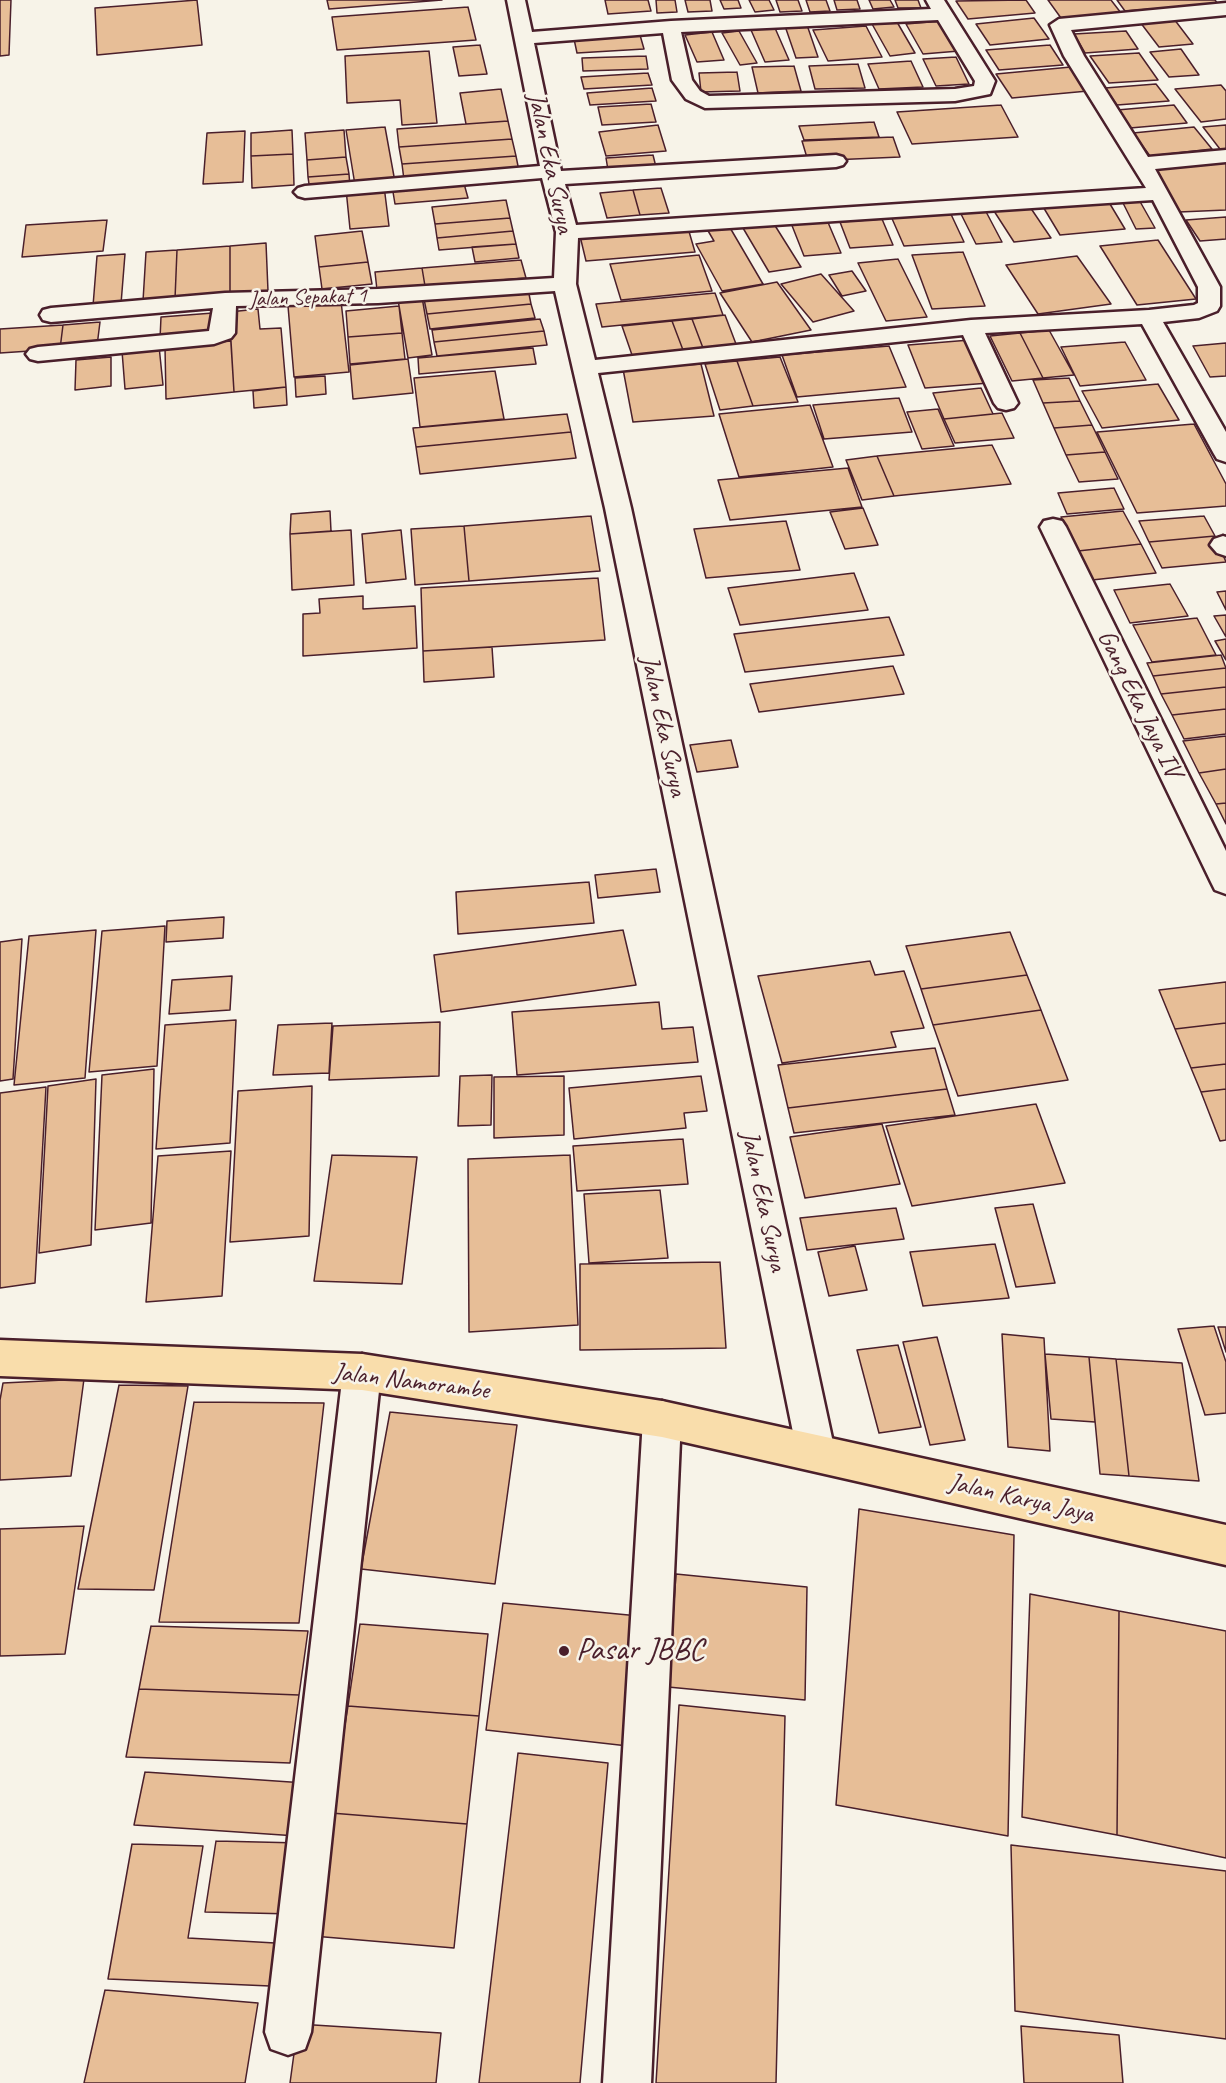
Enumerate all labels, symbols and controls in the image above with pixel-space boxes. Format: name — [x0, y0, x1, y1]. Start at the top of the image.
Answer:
street label: Jalan Eka Surya — [520, 90, 580, 236]
street label: Jalan Sepakat 1 — [249, 283, 367, 313]
street label: Gang Eka Jaya IV — [1090, 625, 1188, 783]
street label: Jalan Eka Surya — [633, 653, 693, 799]
street label: Jalan Eka Surya — [733, 1128, 793, 1274]
street label: Jalan Namorambe — [331, 1357, 491, 1407]
street label: Jalan Karya Jaya — [945, 1467, 1097, 1531]
place label: Pasar JBBC — [576, 1632, 704, 1670]
marker: Pasar JBBC — [557, 1644, 571, 1658]

